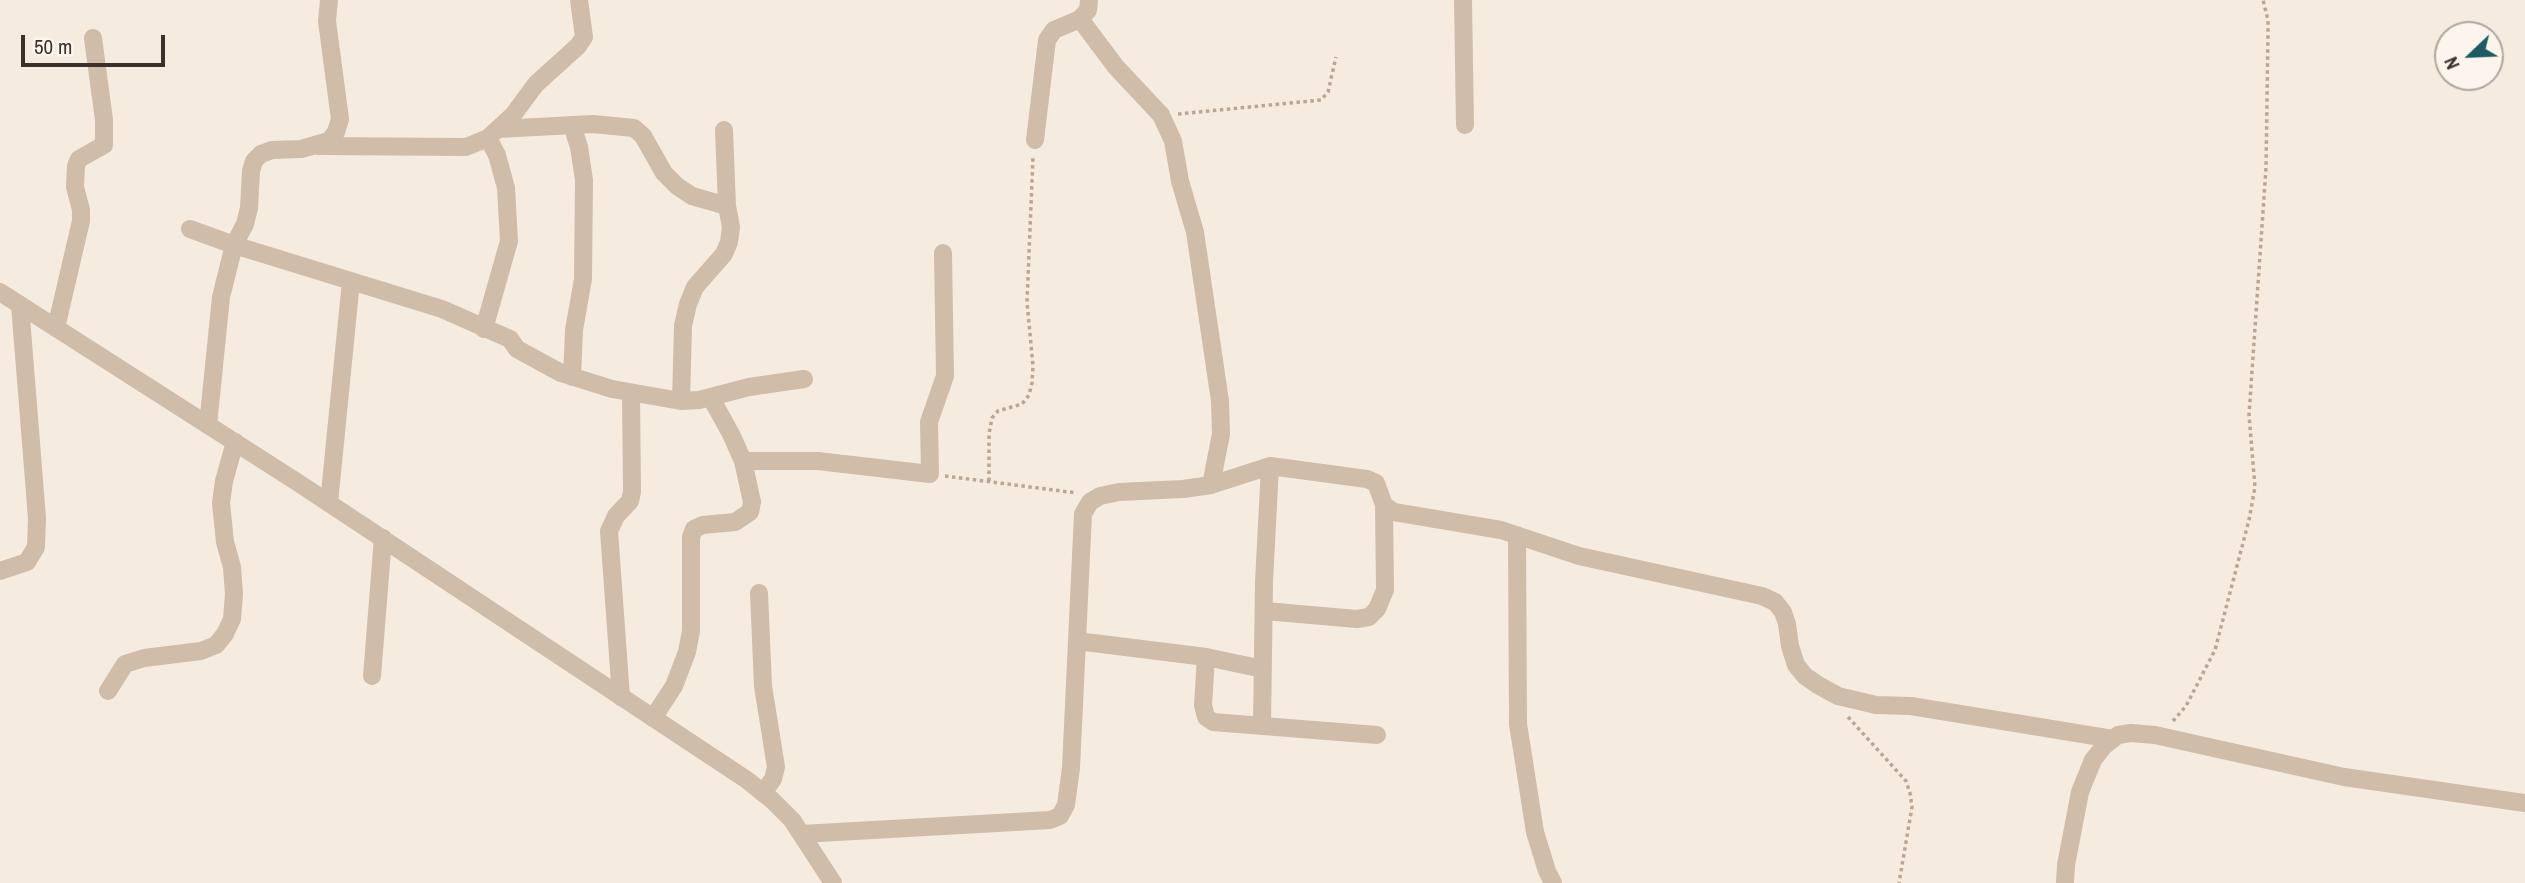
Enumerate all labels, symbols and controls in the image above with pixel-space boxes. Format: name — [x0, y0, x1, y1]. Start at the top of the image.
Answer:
scale bar — [24, 21, 168, 65]
north arrow — [2434, 21, 2504, 91]
text: 50 m — [34, 32, 72, 61]
text: N — [2437, 53, 2466, 74]

